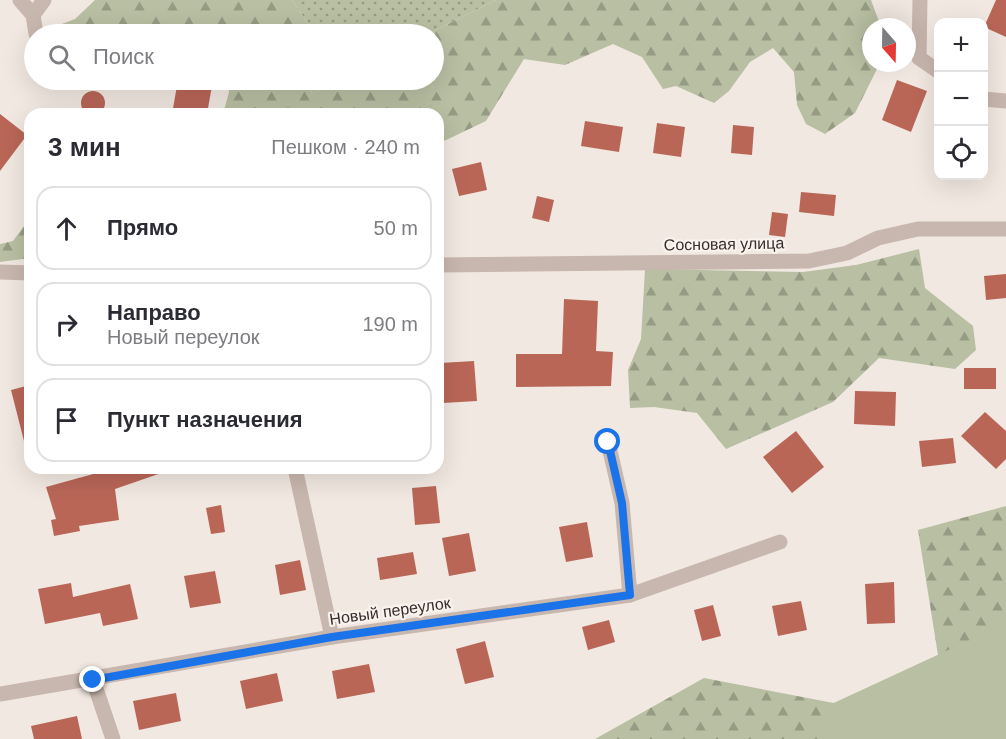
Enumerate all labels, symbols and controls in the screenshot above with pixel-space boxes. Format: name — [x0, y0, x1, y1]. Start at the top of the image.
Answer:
north arrow — [862, 18, 916, 72]
map controls — [934, 18, 988, 180]
button: + — [934, 18, 988, 72]
search box — [24, 24, 444, 90]
icon: search — [45, 41, 78, 74]
text: Поиск — [93, 44, 154, 69]
button: − — [934, 72, 988, 126]
button: locate — [934, 126, 988, 180]
text: 3 мин — [48, 132, 121, 162]
text: Пешком · 240 m — [271, 136, 420, 158]
icon: ahead — [50, 212, 83, 245]
text: Прямо — [107, 215, 178, 240]
text: 50 m — [374, 217, 418, 239]
street label: Сосновая улица — [664, 234, 784, 254]
text: Направо — [107, 300, 201, 325]
icon: right — [50, 308, 83, 341]
text: 190 m — [362, 313, 418, 335]
text: Новый переулок — [107, 326, 260, 348]
icon: arrive — [50, 404, 83, 437]
text: Пункт назначения — [107, 407, 303, 432]
route start — [594, 428, 620, 454]
street label: Новый переулок — [328, 594, 453, 628]
route end — [79, 666, 105, 692]

